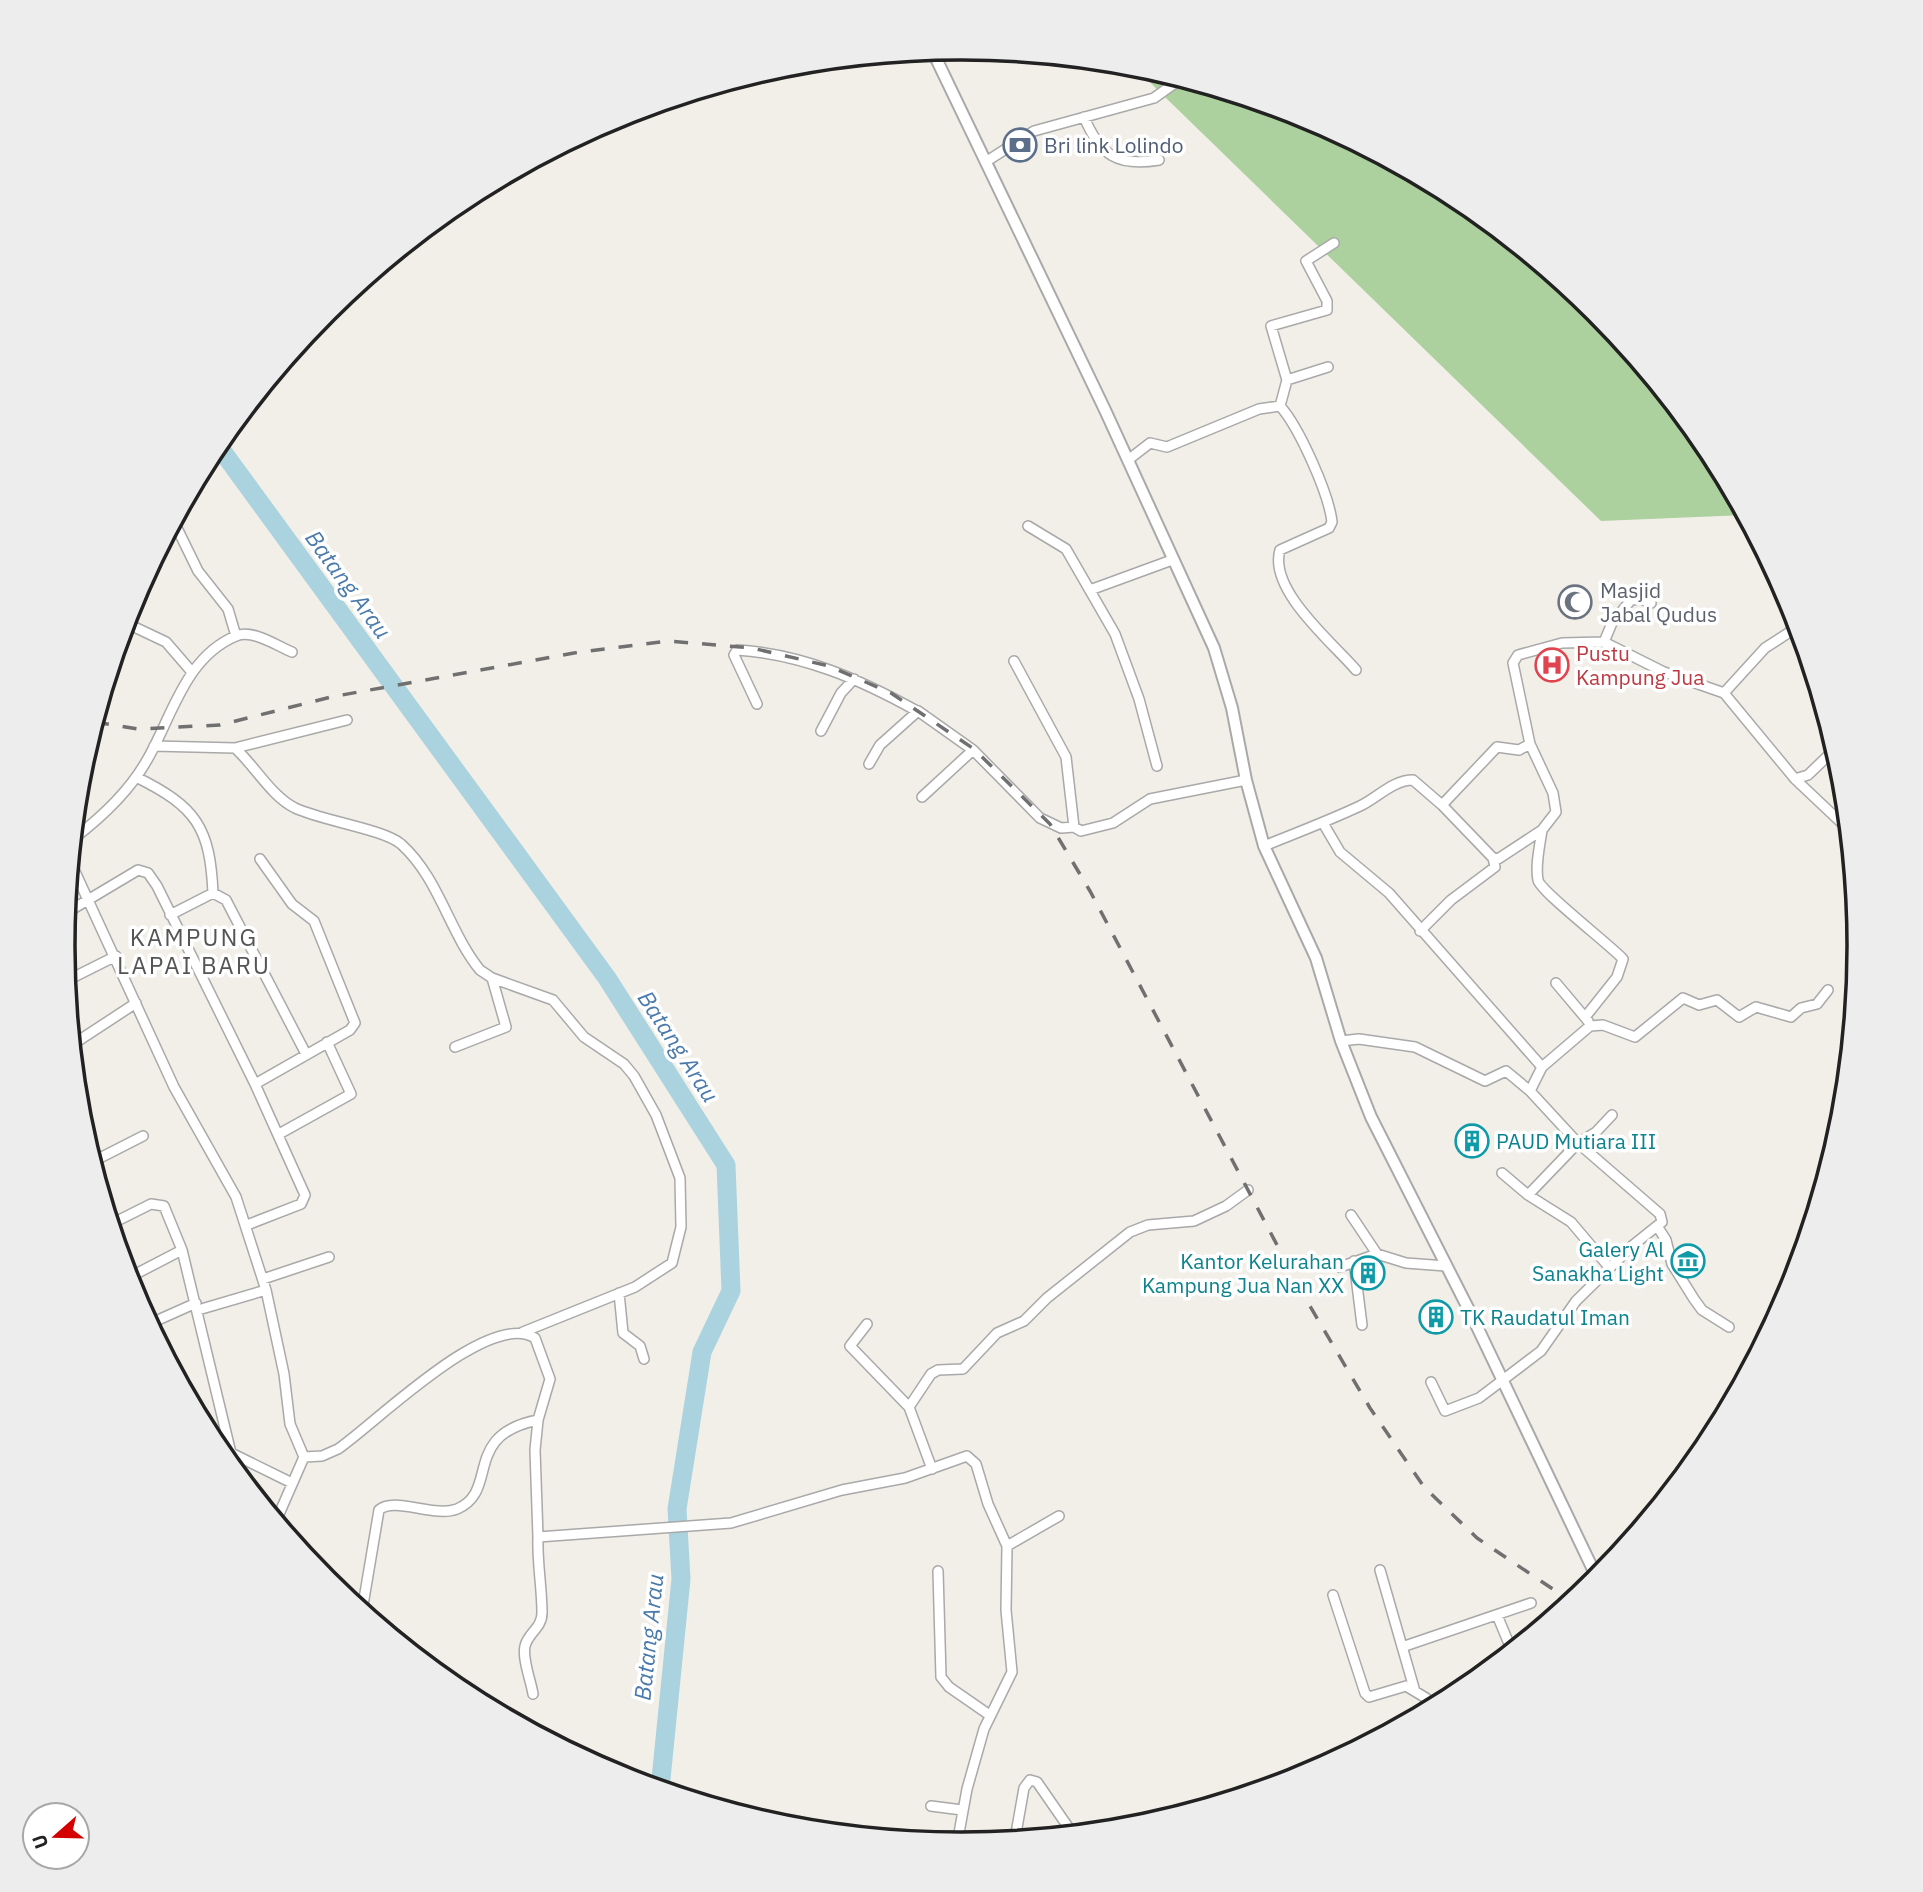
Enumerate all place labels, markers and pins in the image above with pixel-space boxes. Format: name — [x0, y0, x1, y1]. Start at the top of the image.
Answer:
bank icon: Bri link Lolindo — [1001, 126, 1039, 164]
place label: Bri link Lolindo — [1044, 131, 1183, 159]
place label: Masjid Jabal Qudus — [1600, 576, 1717, 628]
mosque icon: Masjid Jabal Qudus — [1556, 583, 1594, 621]
place label: Pustu Kampung Jua — [1576, 639, 1704, 691]
hospital icon: Pustu Kampung Jua — [1533, 646, 1571, 684]
building icon: PAUD Mutiara III — [1453, 1122, 1491, 1160]
place label: PAUD Mutiara III — [1496, 1127, 1656, 1155]
place label: Galery Al Sanakha Light — [1532, 1235, 1664, 1287]
museum icon: Galery Al Sanakha Light — [1669, 1242, 1707, 1280]
place label: Kantor Kelurahan Kampung Jua Nan XX — [1142, 1247, 1344, 1299]
building icon: Kantor Kelurahan Kampung Jua Nan XX — [1349, 1254, 1387, 1292]
building icon: TK Raudatul Iman — [1417, 1298, 1455, 1336]
place label: TK Raudatul Iman — [1460, 1303, 1630, 1331]

